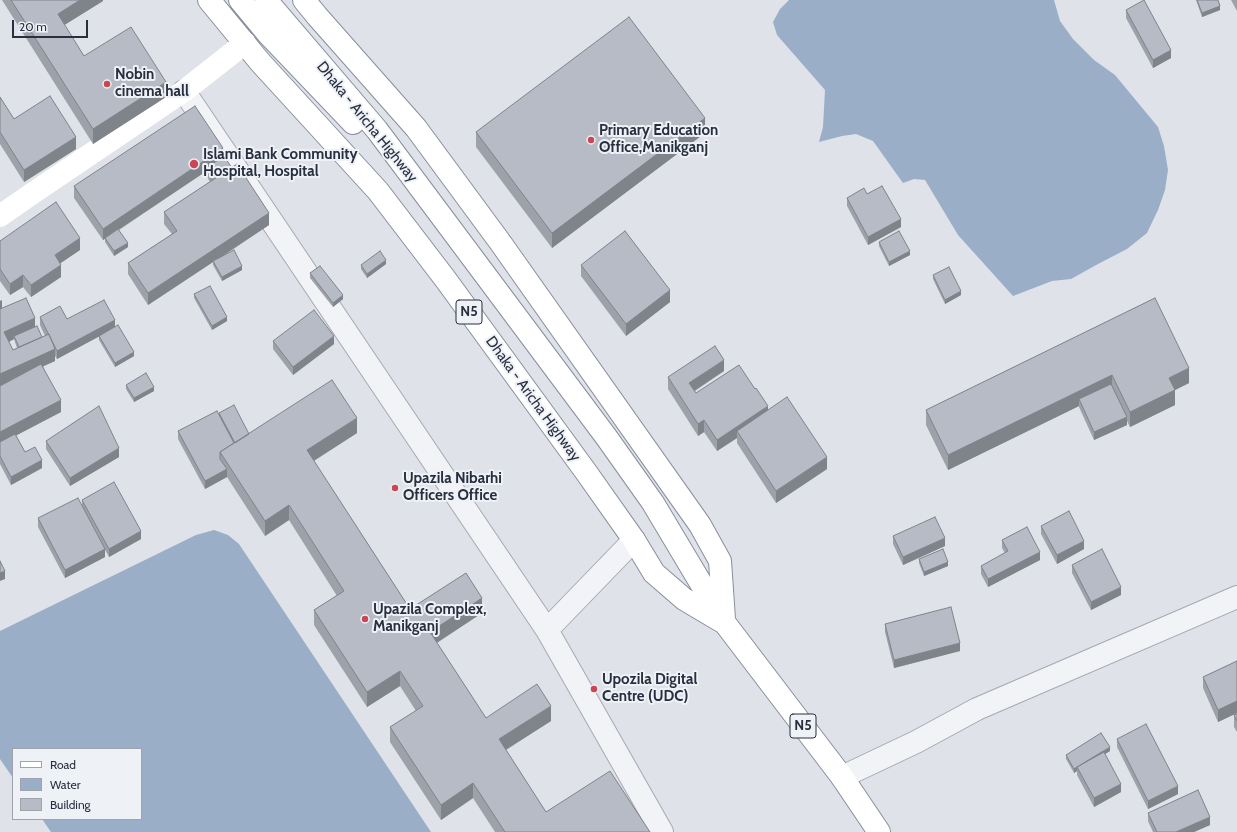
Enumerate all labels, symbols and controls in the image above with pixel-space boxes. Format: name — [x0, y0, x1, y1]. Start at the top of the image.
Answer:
scale bar — [14, 12, 90, 38]
text: 20 m — [19, 19, 47, 34]
street label: Dhaka - Aricha Highway — [313, 58, 421, 186]
place label: Nobin cinema hall — [115, 66, 189, 101]
marker: Nobin cinema hall — [102, 79, 112, 89]
place label: Primary Education Office,Manikganj — [599, 122, 718, 157]
marker: Primary Education Office,Manikganj — [586, 135, 596, 145]
place label: Islami Bank Community Hospital, Hospital — [203, 146, 358, 181]
marker: Islami Bank Community Hospital, Hospital — [188, 158, 200, 170]
road number: N5 — [456, 300, 482, 324]
street label: Dhaka - Aricha Highway — [482, 333, 584, 465]
place label: Upazila Nibarhi Officers Office — [403, 470, 502, 505]
marker: Upazila Nibarhi Officers Office — [390, 483, 400, 493]
place label: Upazila Complex, Manikganj — [373, 601, 487, 636]
marker: Upazila Complex, Manikganj — [360, 614, 370, 624]
place label: Upozila Digital Centre (UDC) — [602, 671, 697, 706]
marker: Upozila Digital Centre (UDC) — [589, 684, 599, 694]
road number: N5 — [790, 714, 816, 738]
legend — [12, 748, 142, 820]
text: Road — [50, 757, 76, 772]
text: Water — [50, 777, 80, 792]
text: Building — [50, 797, 91, 812]

